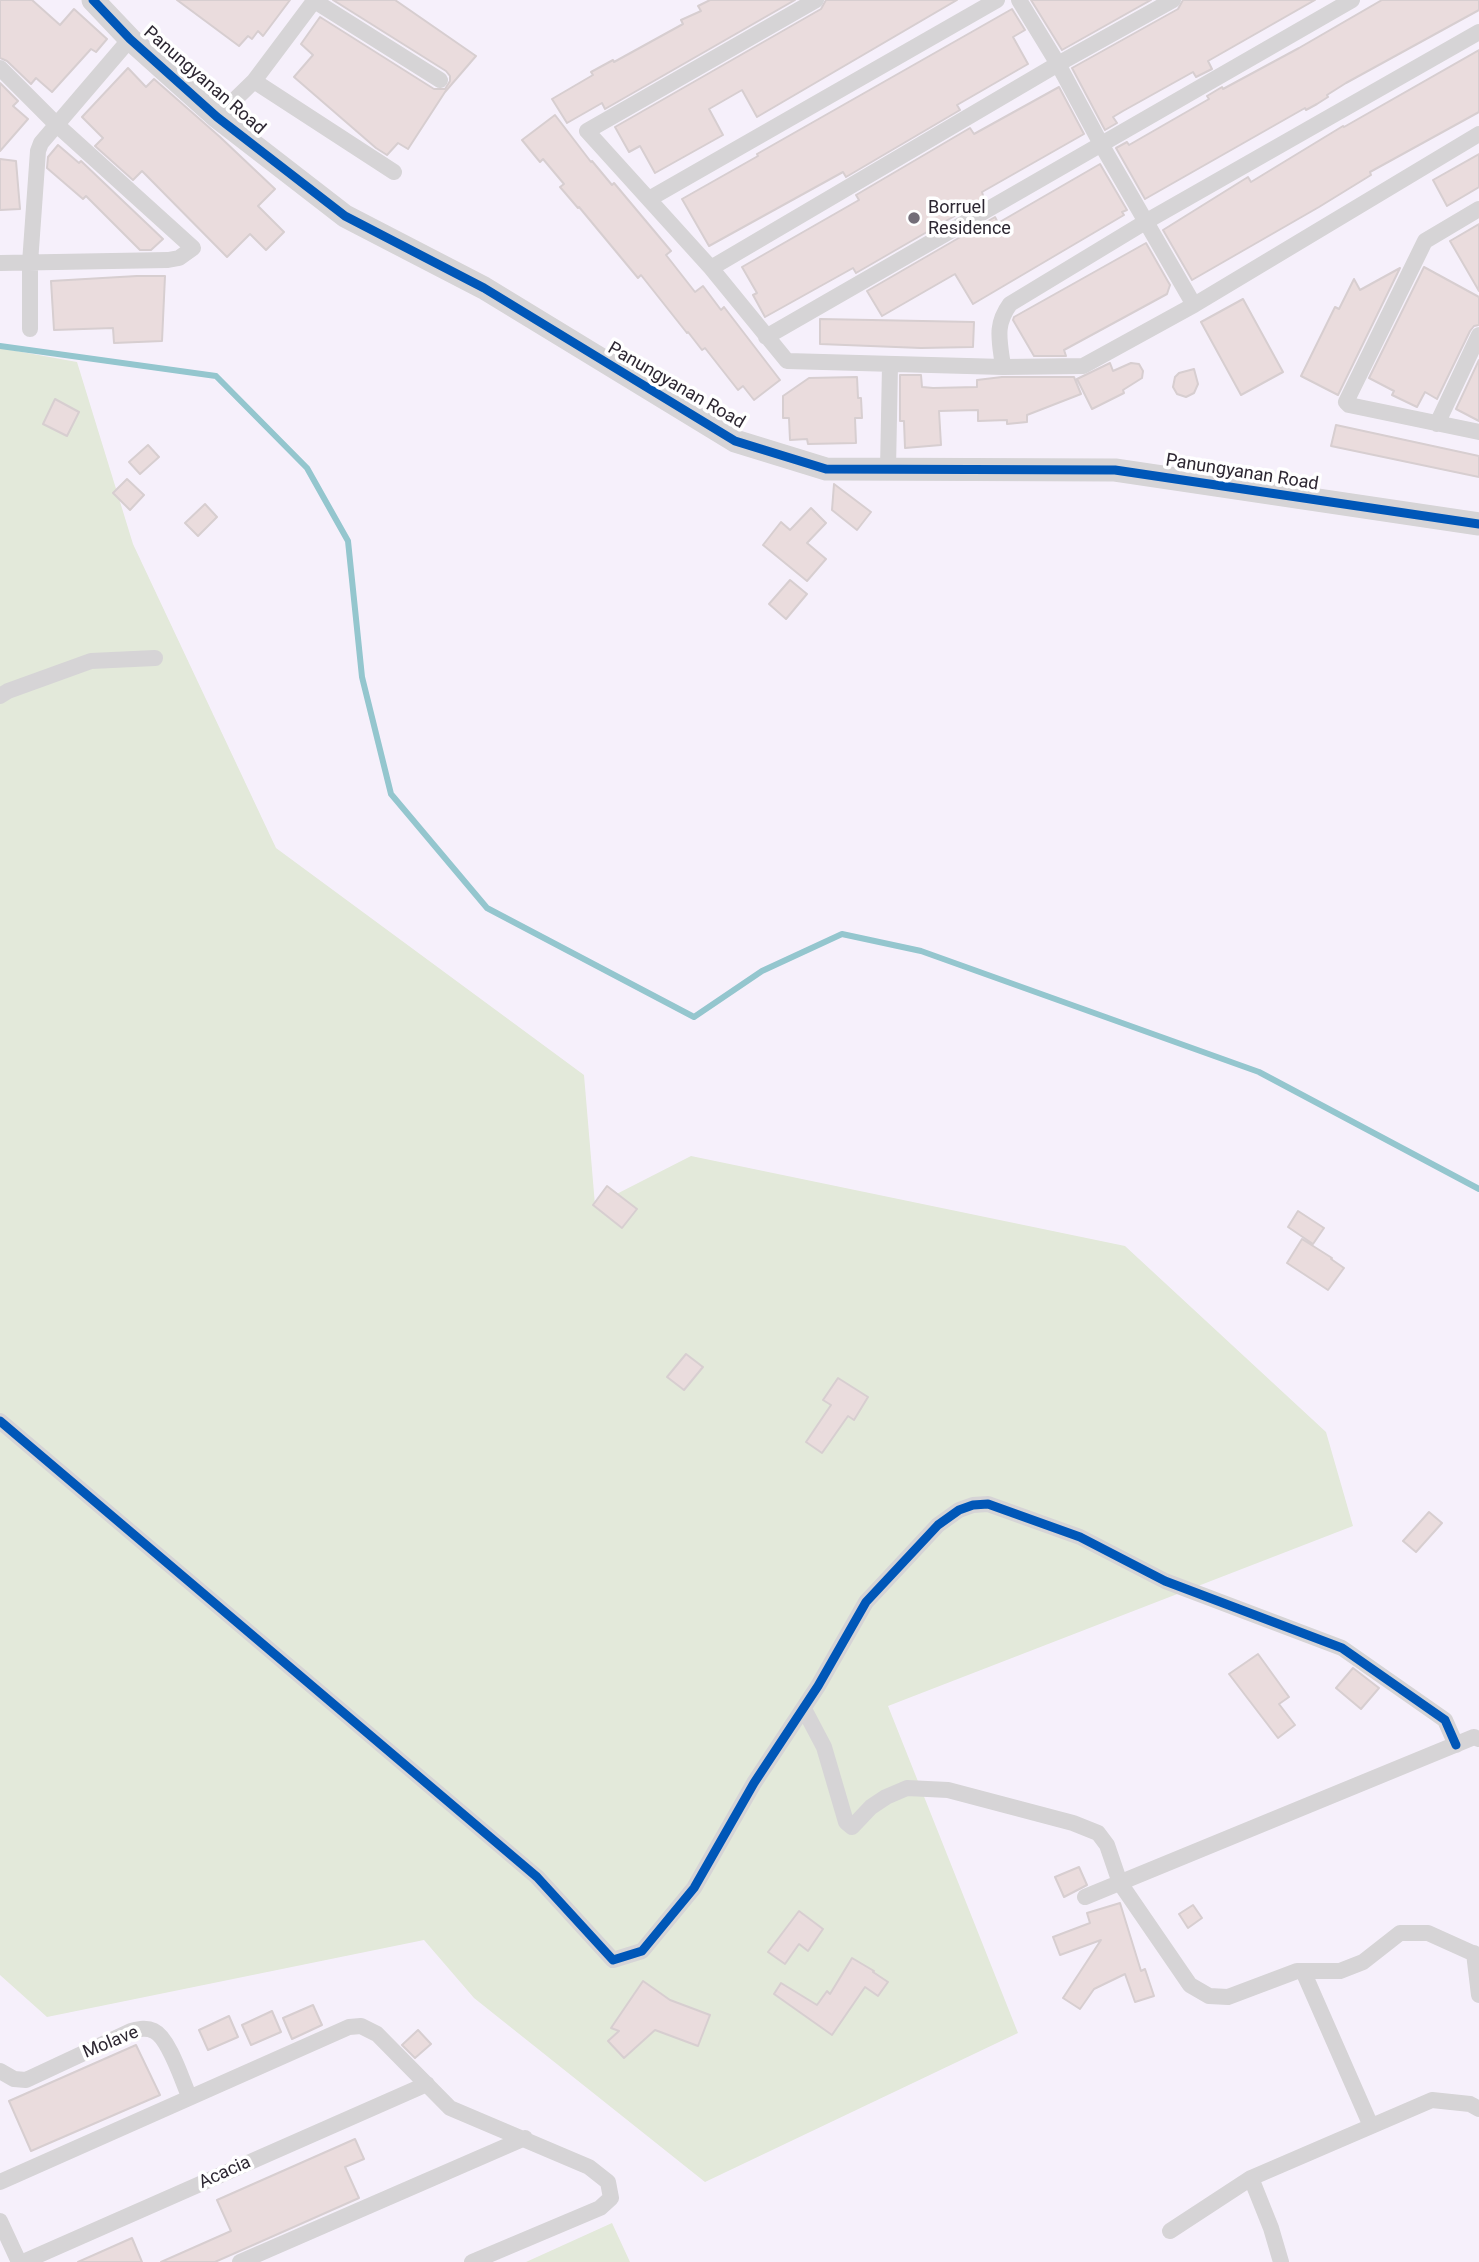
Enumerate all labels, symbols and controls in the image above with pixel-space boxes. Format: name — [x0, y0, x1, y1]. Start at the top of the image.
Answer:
street label: Panungyanan Road — [139, 22, 269, 140]
place label: Borruel Residence — [928, 197, 1011, 240]
marker: Borruel Residence — [906, 210, 922, 226]
street label: Panungyanan Road — [604, 338, 748, 434]
street label: Panungyanan Road — [1164, 450, 1320, 496]
street label: Molave — [80, 2022, 142, 2064]
street label: Acacia — [196, 2152, 254, 2194]

